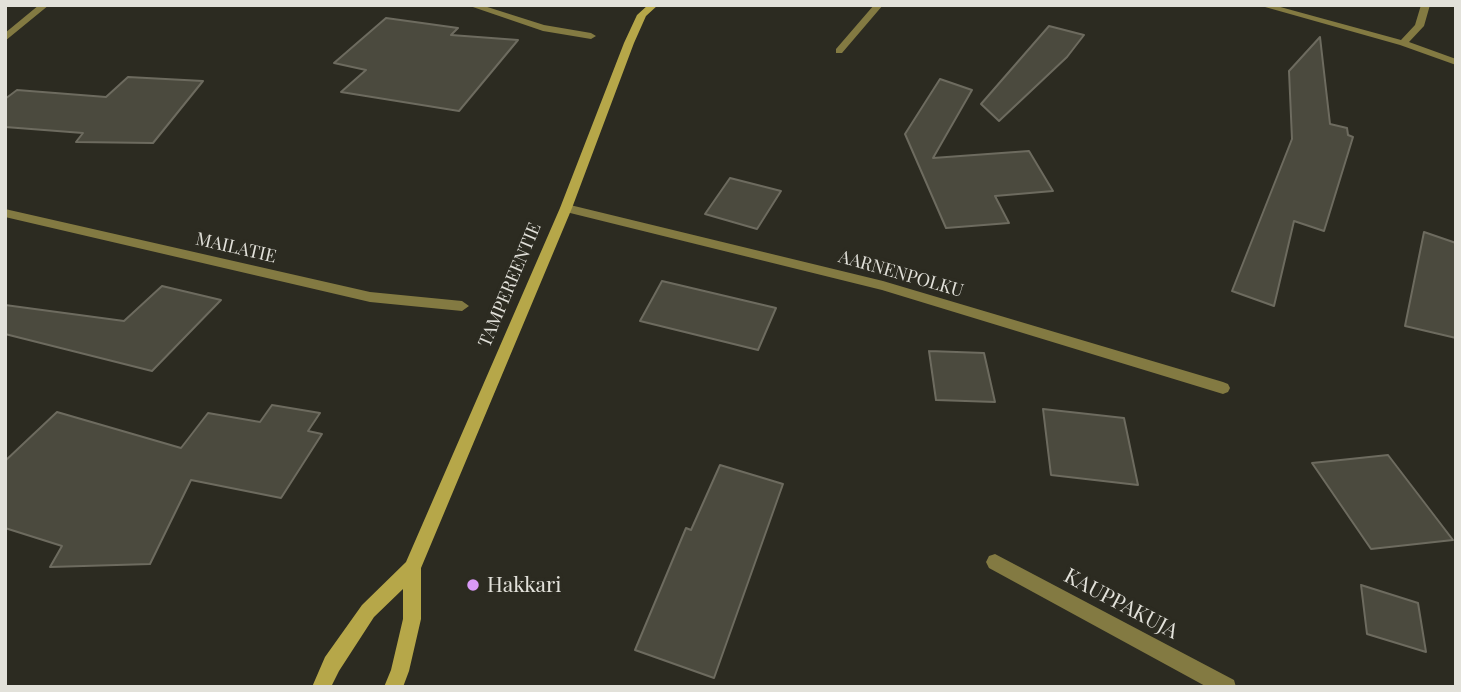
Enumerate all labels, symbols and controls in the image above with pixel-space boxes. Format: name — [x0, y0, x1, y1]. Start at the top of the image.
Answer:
street label: TAMPEREENTIE — [474, 220, 546, 350]
street label: MAILATIE — [194, 228, 278, 268]
street label: AARNENPOLKU — [836, 246, 966, 302]
street label: KAUPPAKUJA — [1060, 563, 1182, 645]
place label: Hakkari — [487, 572, 561, 598]
marker: Hakkari — [465, 577, 481, 593]

